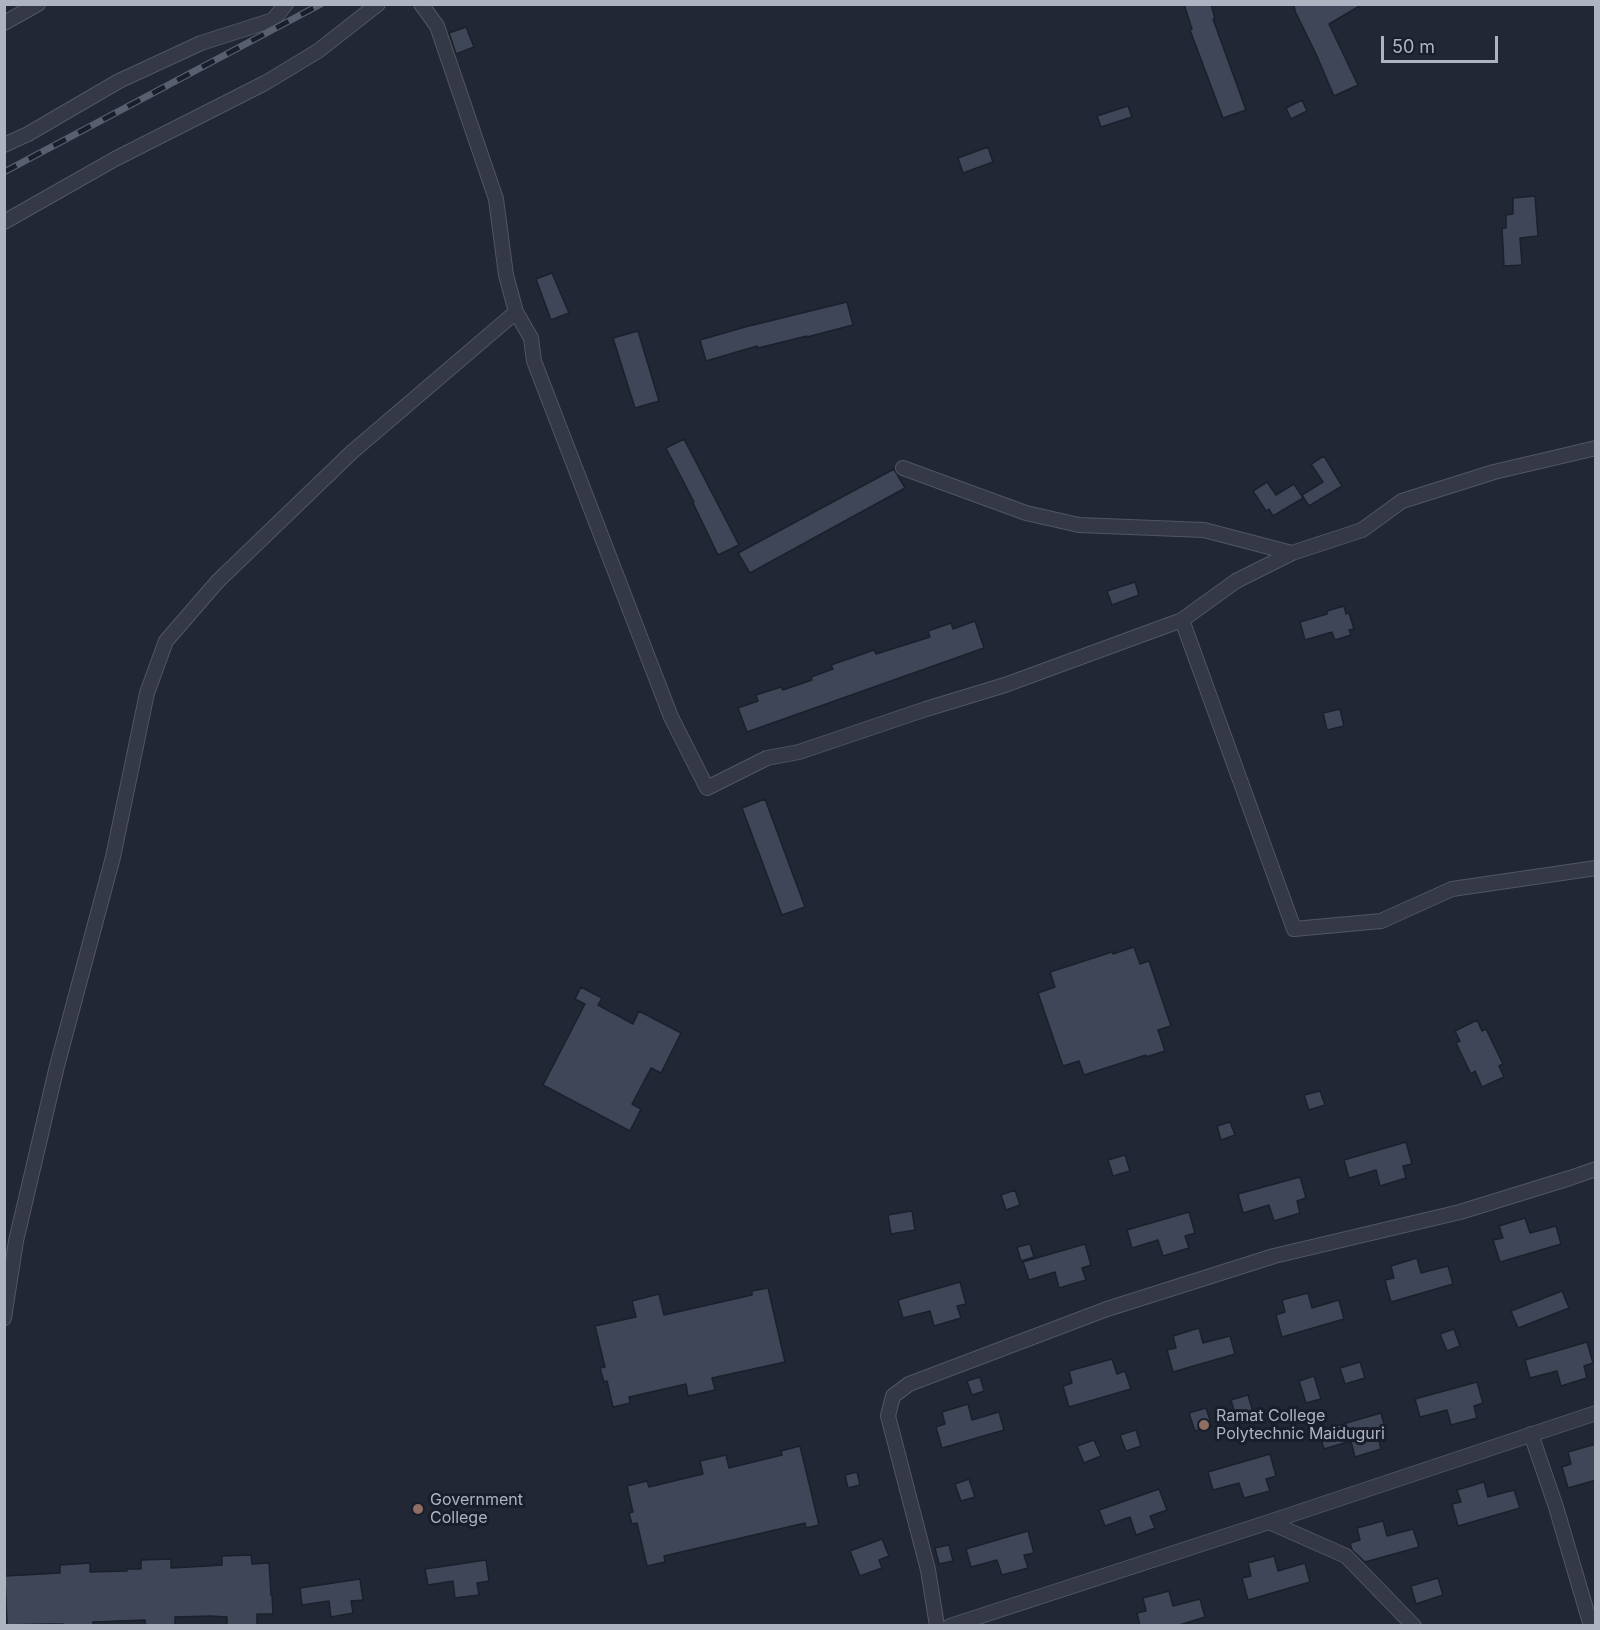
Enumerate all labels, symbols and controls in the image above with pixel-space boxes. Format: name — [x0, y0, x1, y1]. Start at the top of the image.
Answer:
scale bar — [1384, 24, 1501, 62]
text: 50 m — [1392, 36, 1435, 57]
place label: Ramat College Polytechnic Maiduguri — [1216, 1406, 1385, 1444]
marker: Ramat College Polytechnic Maiduguri — [1197, 1418, 1211, 1432]
place label: Government College — [430, 1490, 523, 1528]
marker: Government College — [411, 1502, 425, 1516]

